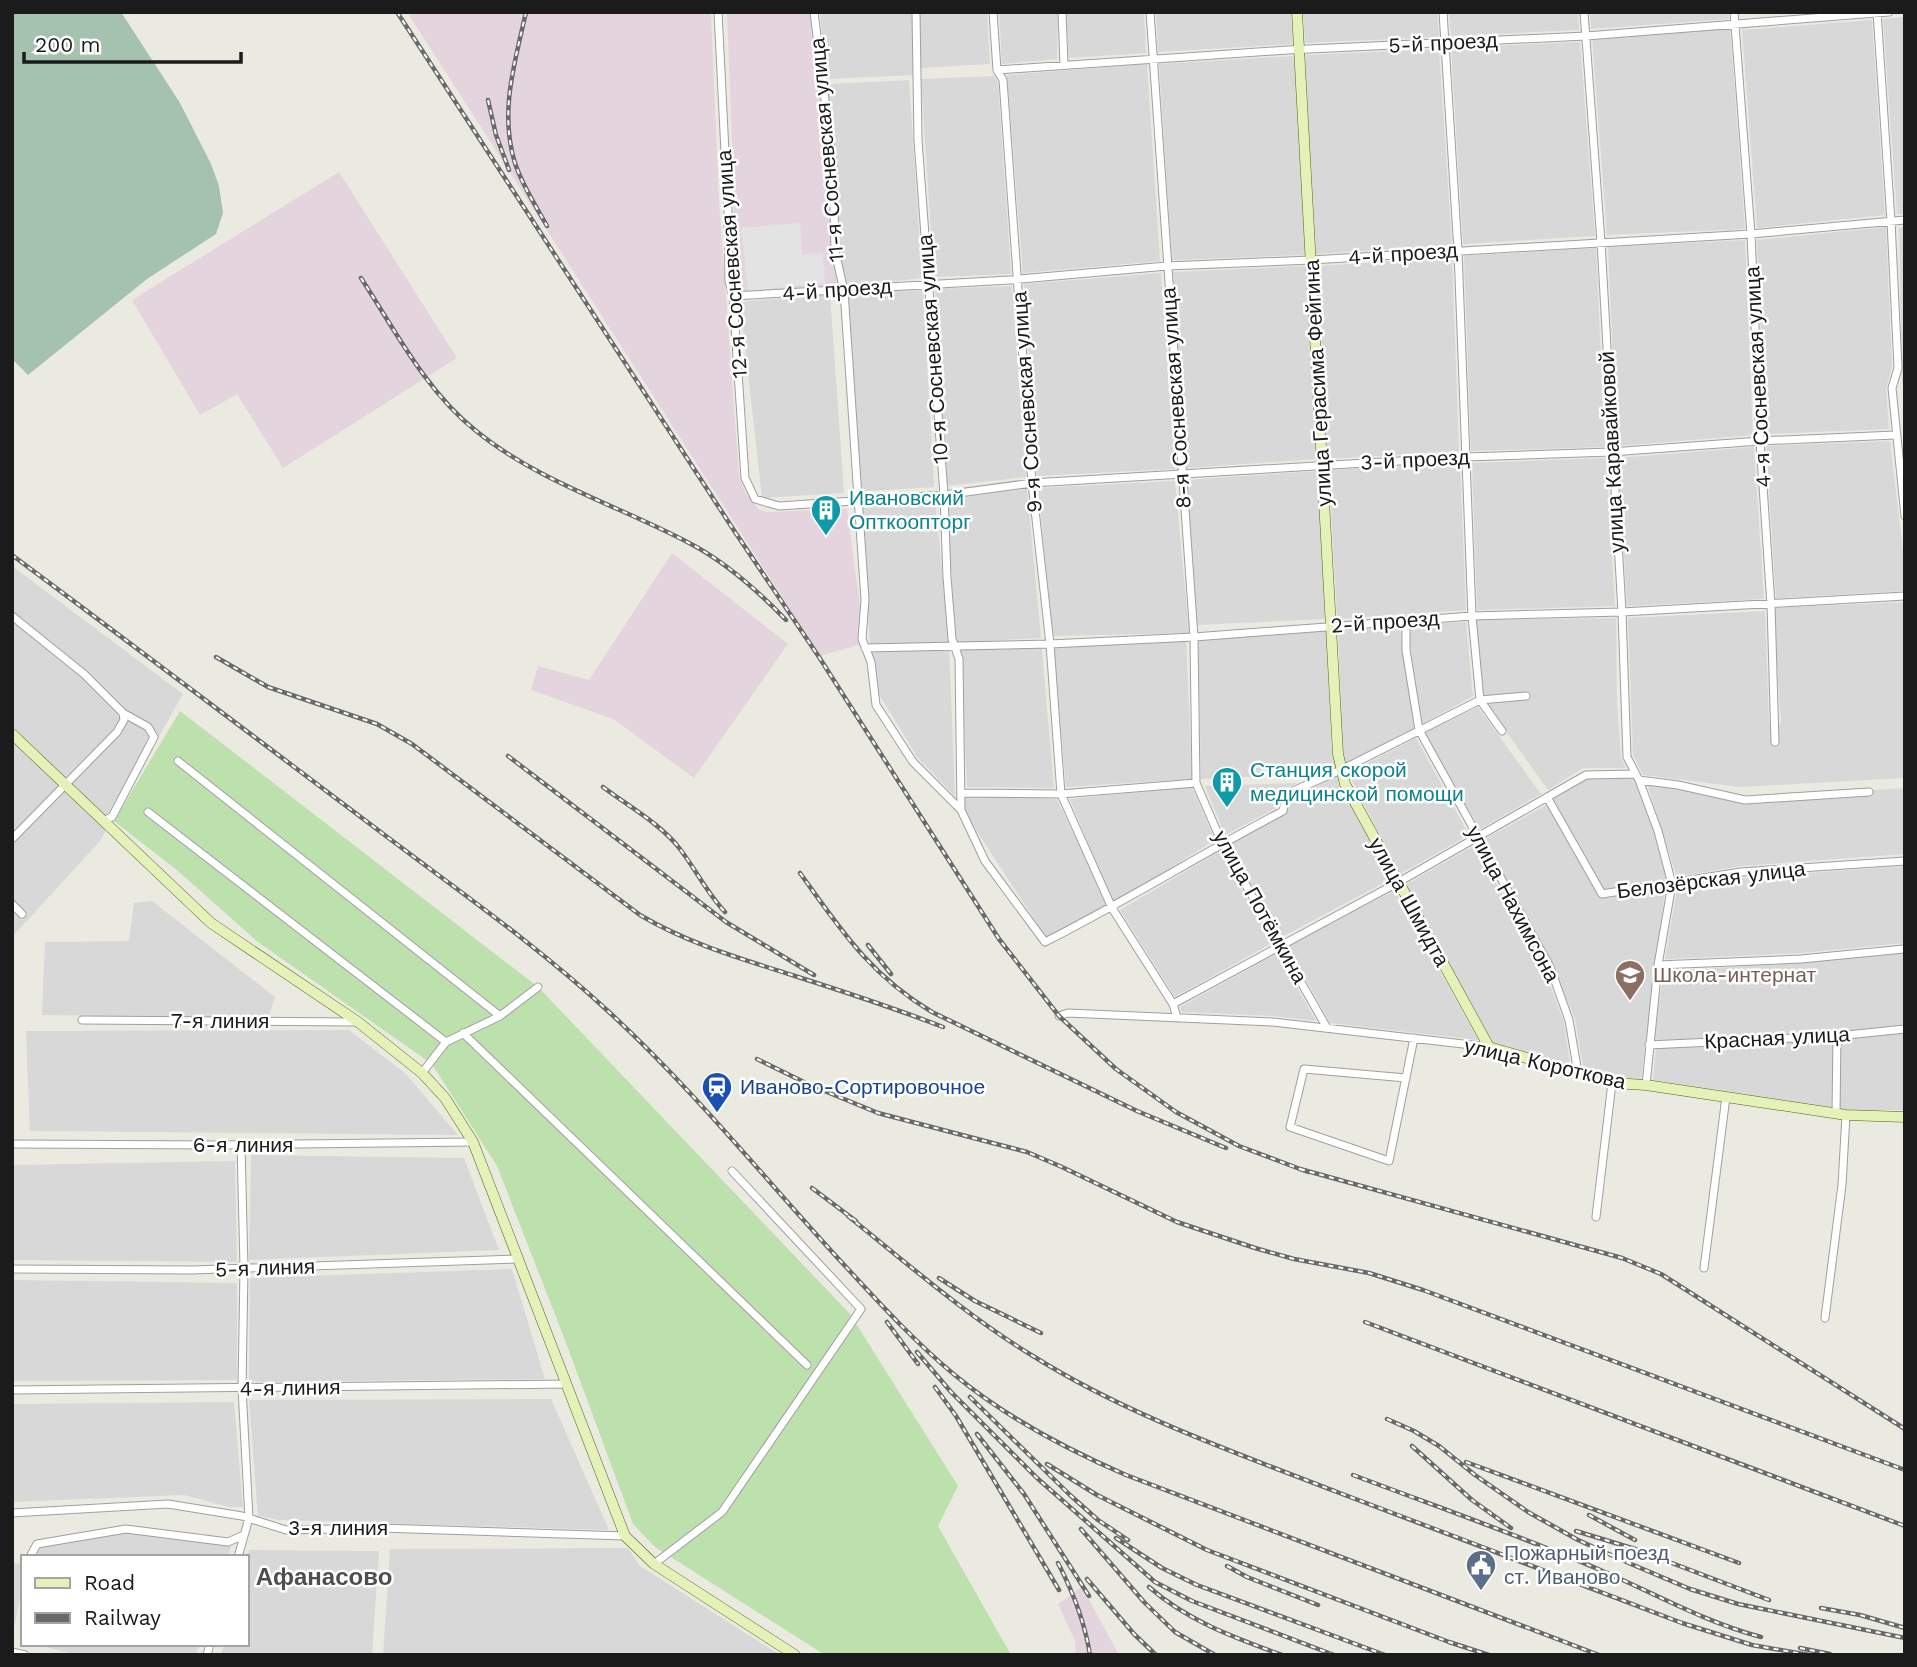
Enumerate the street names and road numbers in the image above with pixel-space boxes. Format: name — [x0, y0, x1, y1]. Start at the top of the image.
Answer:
street label: 5-й проезд — [1388, 27, 1498, 58]
street label: 11-я Сосневская улица — [804, 36, 849, 263]
street label: 12-я Сосневская улица — [711, 149, 752, 379]
street label: 10-я Сосневская улица — [912, 233, 953, 465]
street label: 4-й проезд — [1347, 237, 1459, 270]
street label: улица Герасима Фейгина — [1299, 259, 1336, 507]
street label: 4-я Сосневская улица — [1739, 265, 1776, 488]
street label: 4-й проезд — [781, 273, 893, 306]
street label: 8-я Сосневская улица — [1155, 286, 1196, 510]
street label: 9-я Сосневская улица — [1006, 290, 1047, 514]
street label: улица Каравайковой — [1594, 351, 1629, 554]
street label: 3-й проезд — [1360, 444, 1470, 475]
street label: 2-й проезд — [1330, 605, 1440, 638]
street label: улица Нахимсона — [1462, 821, 1565, 987]
street label: улица Потёмкина — [1208, 826, 1313, 988]
street label: улица Шмидта — [1364, 833, 1455, 971]
street label: Белозёрская улица — [1615, 855, 1807, 903]
street label: 7-я линия — [171, 1008, 269, 1033]
street label: Красная улица — [1704, 1021, 1851, 1054]
street label: улица Короткова — [1462, 1033, 1629, 1094]
street label: 6-я линия — [193, 1132, 293, 1157]
street label: 5-я линия — [214, 1253, 315, 1282]
street label: 4-я линия — [239, 1374, 341, 1401]
street label: 3-я линия — [288, 1515, 388, 1540]

